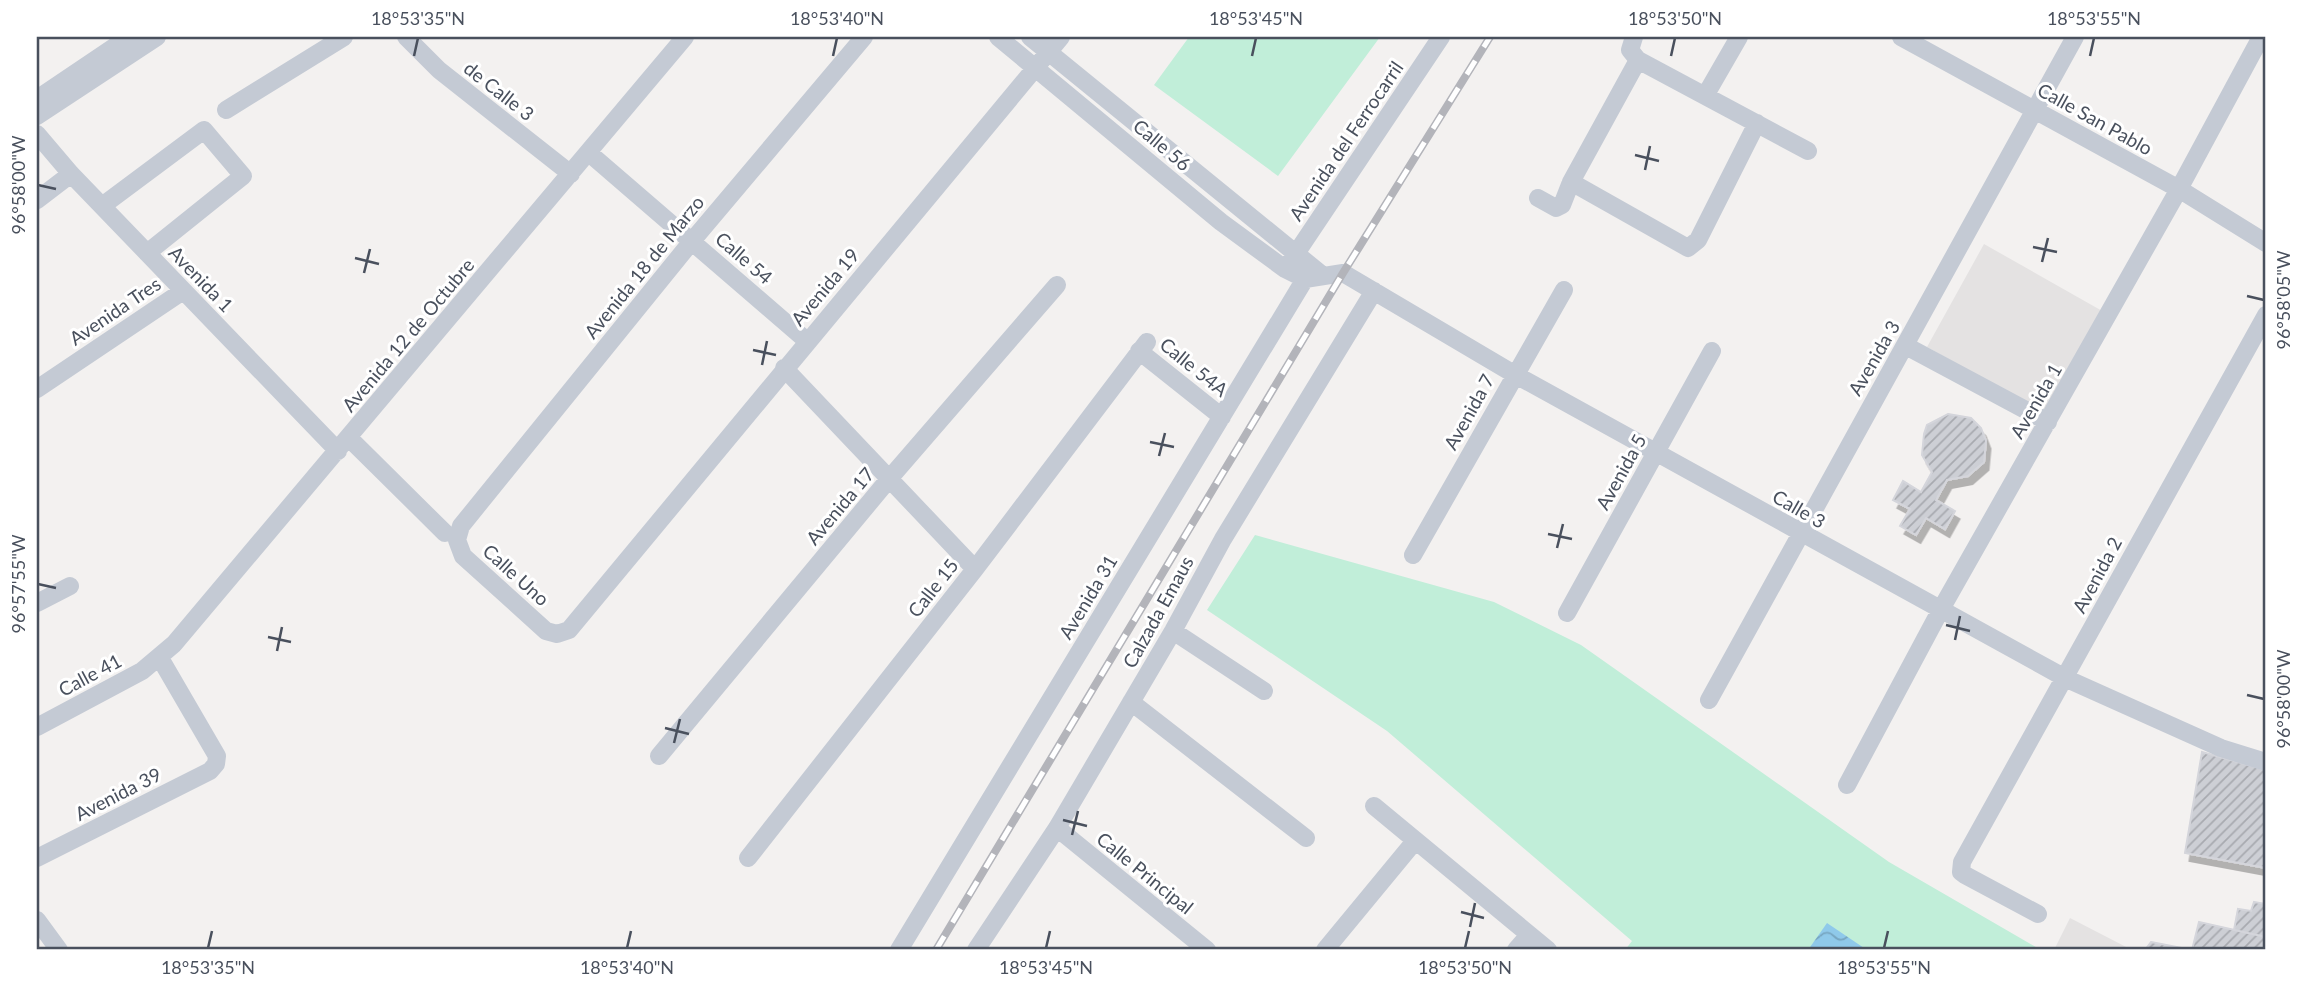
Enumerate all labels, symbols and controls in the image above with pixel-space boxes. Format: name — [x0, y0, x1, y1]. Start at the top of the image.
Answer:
text: 18°53'35"N — [371, 7, 465, 29]
text: 18°53'40"N — [790, 7, 884, 29]
text: 18°53'45"N — [1209, 7, 1303, 29]
text: 18°53'50"N — [1628, 7, 1722, 29]
text: 18°53'55"N — [2047, 7, 2141, 29]
street label: de Calle 3 — [460, 56, 539, 125]
street label: Avenida del Ferrocarril — [1284, 57, 1408, 225]
street label: Calle San Pablo — [2034, 78, 2157, 160]
street label: Calle 56 — [1129, 114, 1196, 175]
text: 96°58'00"W — [7, 135, 29, 235]
street label: Avenida 18 de Marzo — [579, 191, 708, 343]
street label: Calle 54 — [711, 227, 778, 289]
street label: Avenida 1 — [164, 241, 238, 316]
street label: Avenida 19 — [786, 243, 864, 330]
text: 96°58'05"W — [2272, 250, 2294, 350]
street label: Avenida 12 de Octubre — [337, 253, 478, 416]
street label: Avenida Tres — [65, 272, 165, 350]
street label: Avenida 3 — [1843, 316, 1904, 399]
street label: Calle 54A — [1156, 332, 1233, 401]
street label: Avenida 1 — [2005, 359, 2066, 442]
street label: Avenida 7 — [1438, 370, 1499, 454]
street label: Avenida 5 — [1590, 430, 1651, 514]
street label: Avenida 17 — [801, 462, 879, 549]
street label: Calle 3 — [1769, 484, 1830, 533]
street label: Avenida 2 — [2067, 533, 2126, 617]
text: 96°57'55"W — [7, 534, 29, 634]
street label: Calle Uno — [479, 539, 554, 610]
street label: Avenida 31 — [1054, 551, 1122, 643]
street label: Calzada Emaus — [1117, 552, 1198, 672]
street label: Calle 15 — [903, 554, 963, 622]
street label: Calle 41 — [54, 648, 125, 701]
text: 96°58'00"W — [2272, 649, 2294, 749]
street label: Avenida 39 — [71, 762, 165, 825]
street label: Calle Principal — [1092, 827, 1198, 919]
text: 18°53'35"N — [161, 956, 255, 978]
text: 18°53'40"N — [580, 956, 674, 978]
text: 18°53'45"N — [999, 956, 1093, 978]
text: 18°53'50"N — [1418, 956, 1512, 978]
text: 18°53'55"N — [1837, 956, 1931, 978]

